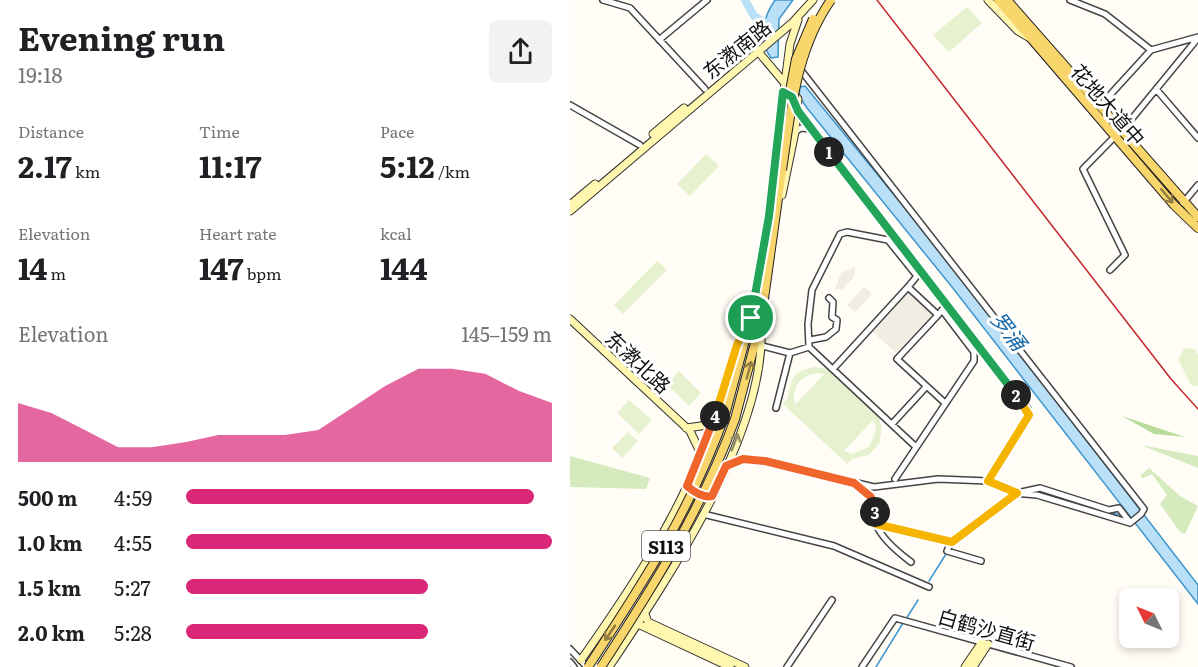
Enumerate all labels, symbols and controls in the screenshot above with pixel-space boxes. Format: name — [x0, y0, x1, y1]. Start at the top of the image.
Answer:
street label: 东漖南路 — [695, 11, 777, 85]
text: Evening run — [18, 12, 225, 61]
button: share — [489, 20, 552, 83]
street label: 花地大道中 — [1065, 56, 1153, 152]
text: 19:18 — [18, 59, 62, 89]
text: Distance — [18, 119, 84, 143]
text: Time — [199, 119, 240, 143]
text: Pace — [380, 119, 414, 143]
pin: 1 — [814, 137, 844, 167]
text: 1 — [826, 140, 832, 164]
text: 2.17 — [18, 143, 72, 187]
text: 11:17 — [199, 143, 262, 187]
text: 5:12 — [380, 143, 435, 187]
text: km — [72, 159, 100, 183]
text: /km — [435, 159, 470, 183]
one-way arrow — [1160, 188, 1174, 203]
text: Elevation — [18, 221, 90, 245]
text: Heart rate — [199, 221, 277, 245]
text: kcal — [380, 221, 412, 245]
text: 14 — [18, 245, 47, 289]
text: 147 — [199, 245, 244, 289]
text: 144 — [380, 245, 427, 289]
text: m — [47, 261, 66, 285]
text: bpm — [244, 261, 282, 285]
pin — [725, 292, 776, 343]
icon: arrive — [734, 301, 767, 334]
water label: 罗涌 — [985, 304, 1036, 358]
text: Elevation — [18, 318, 108, 348]
text: 145–159 m — [461, 318, 552, 348]
street label: 东漖北路 — [600, 323, 678, 399]
one-way arrow — [744, 361, 756, 380]
pin: 2 — [1001, 380, 1031, 410]
text: 2 — [1012, 383, 1020, 407]
pin: 4 — [700, 401, 730, 431]
text: 4 — [710, 404, 720, 428]
one-way arrow — [731, 433, 742, 452]
text: 500 m — [18, 482, 77, 512]
text: 4:59 — [114, 482, 152, 512]
pin: 3 — [860, 497, 890, 527]
text: 3 — [871, 500, 879, 524]
text: 1.0 km — [18, 527, 83, 557]
text: 4:55 — [114, 527, 152, 557]
road number: S113 — [642, 531, 690, 561]
text: 1.5 km — [18, 572, 81, 602]
text: 5:27 — [114, 572, 151, 602]
north arrow — [1119, 588, 1179, 648]
map controls — [1119, 588, 1179, 648]
street label: 白鹤沙直街 — [935, 600, 1039, 656]
text: 2.0 km — [18, 617, 85, 647]
text: 5:28 — [114, 617, 152, 647]
one-way arrow — [604, 625, 616, 641]

